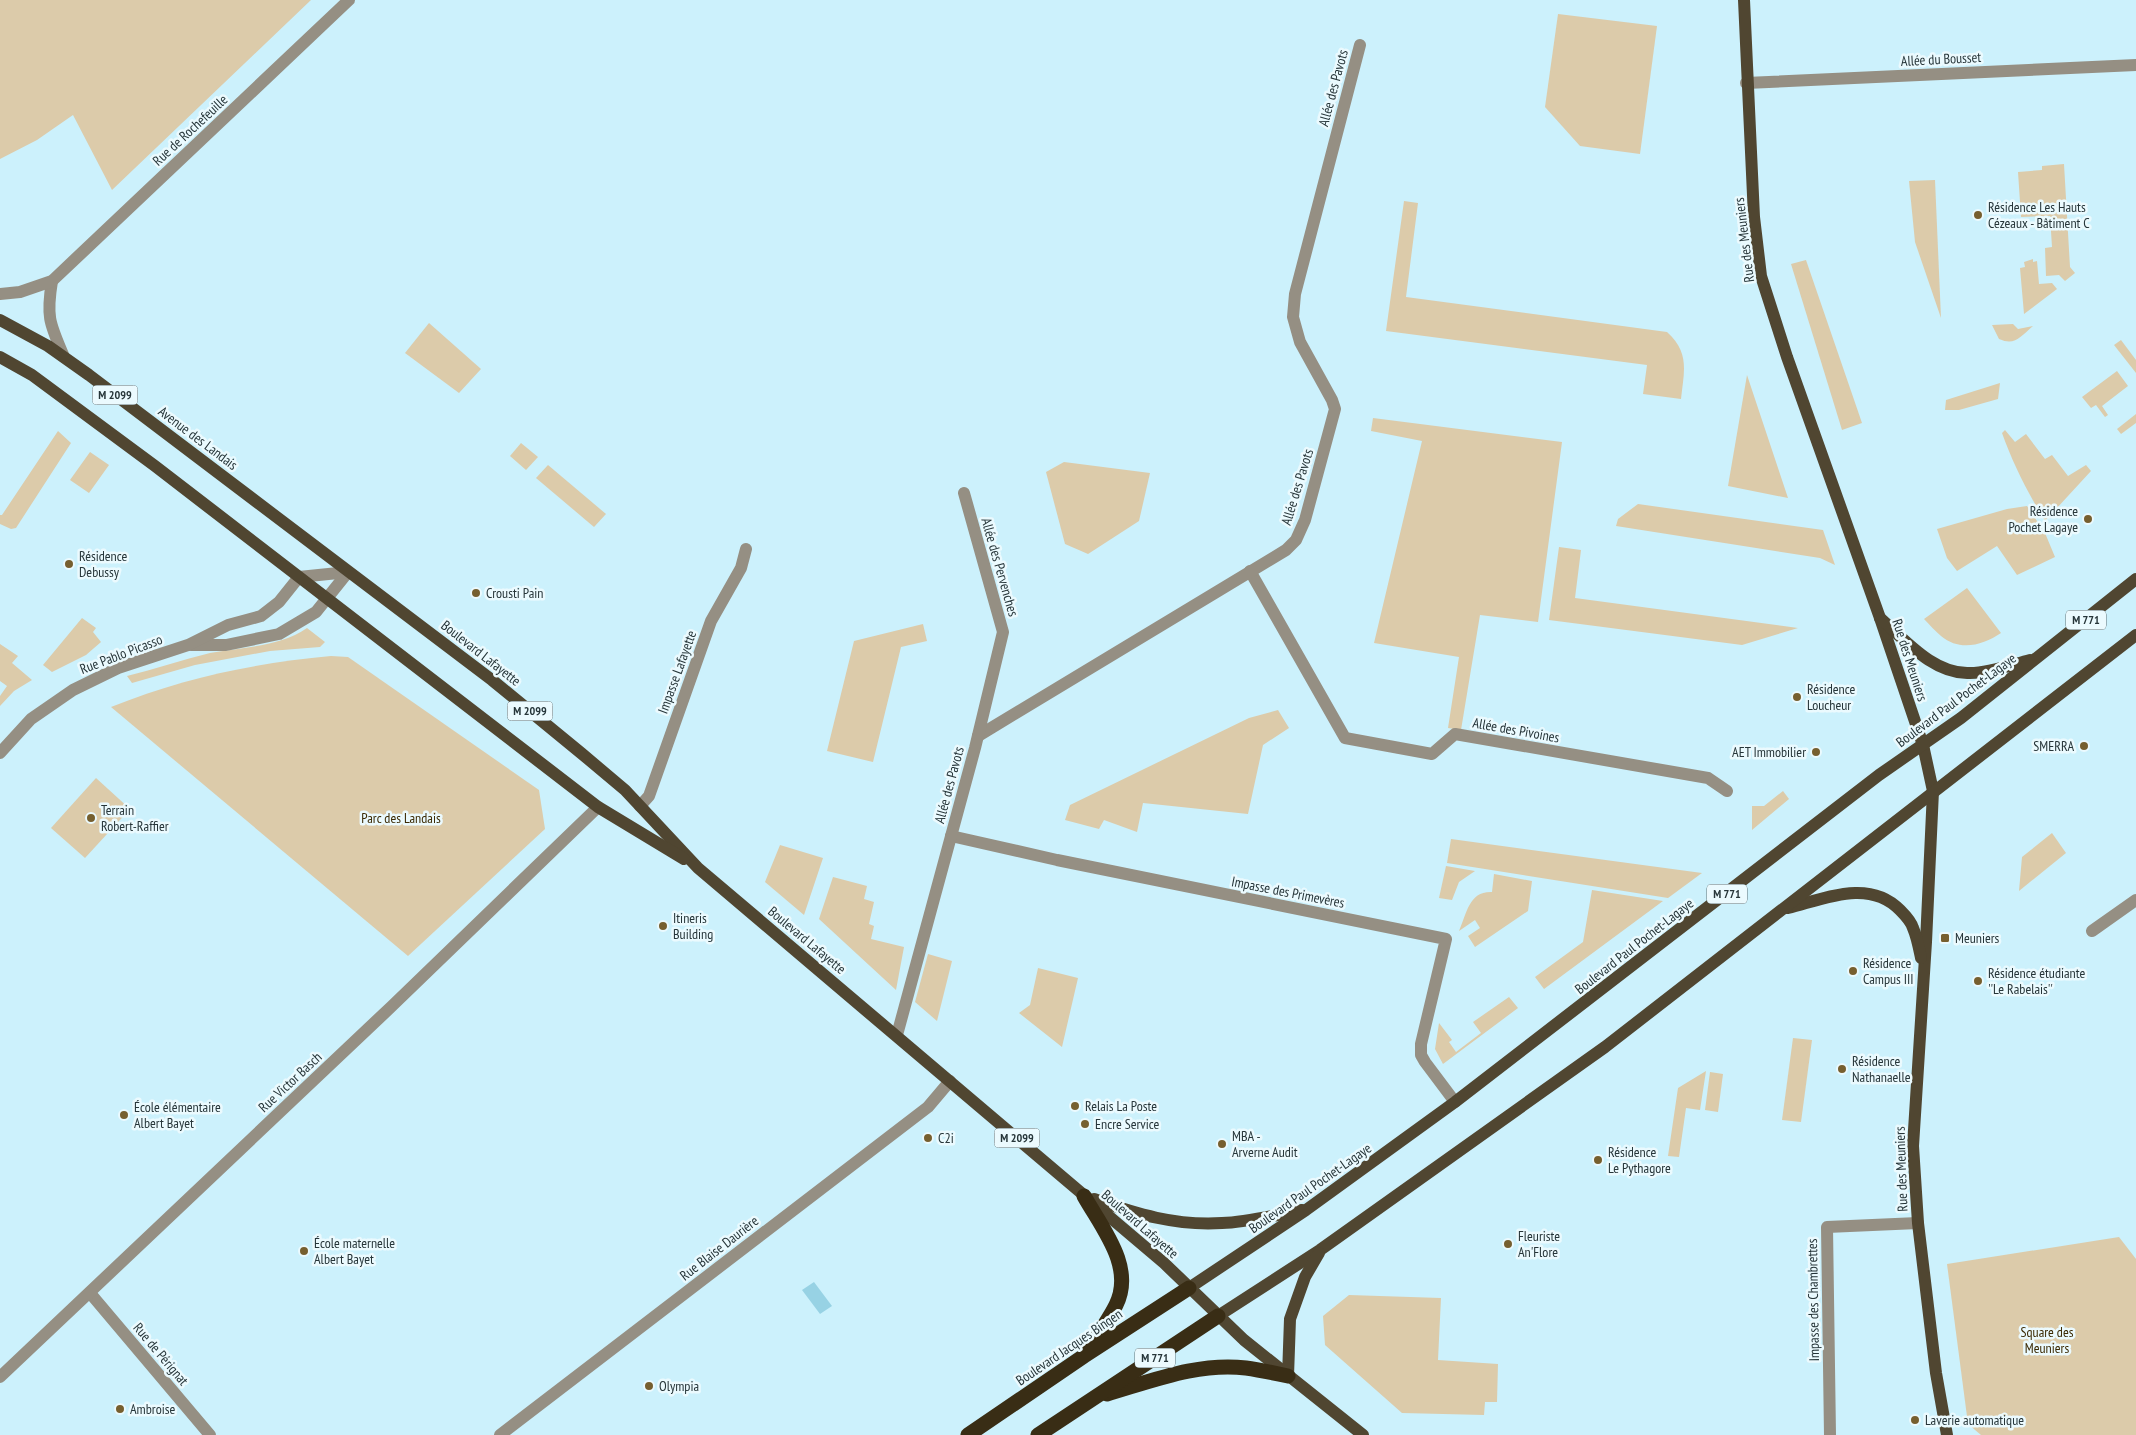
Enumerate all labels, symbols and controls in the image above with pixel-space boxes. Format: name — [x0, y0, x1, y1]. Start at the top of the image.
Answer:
street label: Allée des Pavots — [1314, 47, 1352, 128]
street label: Allée du Bousset — [1900, 48, 1982, 70]
street label: Rue de Rochefeuille — [149, 90, 231, 169]
street label: Rue des Meuniers — [1730, 196, 1758, 283]
place label: Résidence Les Hauts Cézeaux - Bâtiment C — [1988, 198, 2090, 232]
marker: Résidence Les Hauts Cézeaux - Bâtiment C — [1972, 209, 1984, 221]
road number: M 2099 — [92, 386, 138, 404]
street label: Avenue des Landais — [155, 402, 241, 474]
street label: Allée des Pavots — [1277, 446, 1317, 527]
place label: Résidence Pochet Lagaye — [2008, 502, 2078, 536]
marker: Résidence Pochet Lagaye — [2082, 513, 2094, 525]
street label: Allée des Pervenches — [977, 516, 1023, 619]
place label: Résidence Debussy — [79, 547, 127, 581]
marker: Résidence Debussy — [63, 558, 75, 570]
place label: Crousti Pain — [486, 584, 544, 602]
marker: Crousti Pain — [470, 587, 482, 599]
road number: M 771 — [2066, 610, 2106, 630]
street label: Boulevard Lafayette — [438, 616, 525, 690]
street label: Rue des Meuniers — [1888, 617, 1932, 704]
street label: Impasse Lafayette — [654, 628, 700, 716]
street label: Rue Pablo Picasso — [77, 630, 165, 678]
street label: Boulevard Paul Pochet-Lagaye — [1892, 649, 2020, 751]
place label: Résidence Loucheur — [1807, 680, 1855, 714]
marker: Résidence Loucheur — [1791, 691, 1803, 703]
road number: M 2099 — [508, 701, 552, 720]
street label: Allée des Pivoines — [1471, 714, 1561, 747]
place label: SMERRA — [2033, 737, 2074, 755]
marker: SMERRA — [2078, 740, 2090, 752]
place label: AET Immobilier — [1732, 743, 1806, 761]
street label: Allée des Pavots — [930, 744, 968, 825]
marker: AET Immobilier — [1810, 746, 1822, 758]
place label: Terrain Robert-Raffier — [101, 801, 169, 835]
park label: Parc des Landais — [361, 809, 441, 827]
marker: Terrain Robert-Raffier — [85, 812, 97, 824]
street label: Impasse des Primevères — [1230, 872, 1346, 912]
road number: M 771 — [1707, 884, 1747, 904]
street label: Boulevard Paul Pochet-Lagaye — [1571, 894, 1697, 998]
street label: Boulevard Lafayette — [764, 902, 850, 978]
place label: Itineris Building — [673, 909, 713, 943]
marker: Itineris Building — [657, 920, 669, 932]
place label: Meuniers — [1955, 929, 2000, 947]
marker: Meuniers — [1939, 932, 1951, 944]
place label: Résidence Campus III — [1863, 954, 1914, 988]
place label: Résidence étudiante ''Le Rabelais'' — [1988, 964, 2086, 998]
marker: Résidence Campus III — [1847, 965, 1859, 977]
marker: Résidence étudiante ''Le Rabelais'' — [1972, 975, 1984, 987]
street label: Rue Victor Basch — [254, 1048, 326, 1116]
place label: Résidence Nathanaelle — [1852, 1052, 1911, 1086]
marker: Résidence Nathanaelle — [1836, 1063, 1848, 1075]
place label: Relais La Poste — [1085, 1097, 1157, 1115]
place label: École élémentaire Albert Bayet — [134, 1098, 221, 1132]
marker: Relais La Poste — [1069, 1100, 1081, 1112]
marker: École élémentaire Albert Bayet — [118, 1109, 130, 1121]
place label: Encre Service — [1095, 1115, 1160, 1133]
marker: Encre Service — [1079, 1118, 1091, 1130]
street label: Rue des Meuniers — [1891, 1126, 1911, 1212]
place label: MBA - Arverne Audit — [1232, 1127, 1298, 1161]
road number: M 2099 — [994, 1128, 1040, 1148]
place label: C2i — [938, 1129, 954, 1147]
marker: C2i — [922, 1132, 934, 1144]
marker: MBA - Arverne Audit — [1216, 1138, 1228, 1150]
street label: Boulevard Paul Pochet-Lagaye — [1245, 1139, 1375, 1237]
place label: Résidence Le Pythagore — [1608, 1143, 1671, 1177]
marker: Résidence Le Pythagore — [1592, 1154, 1604, 1166]
street label: Boulevard Lafayette — [1098, 1186, 1182, 1263]
street label: Rue Blaise Daurière — [676, 1212, 762, 1284]
place label: Fleuriste An'Flore — [1518, 1227, 1560, 1261]
place label: École maternelle Albert Bayet — [314, 1234, 395, 1268]
marker: Fleuriste An'Flore — [1502, 1238, 1514, 1250]
street label: Impasse des Chambrettes — [1803, 1238, 1823, 1362]
marker: École maternelle Albert Bayet — [298, 1245, 310, 1257]
street label: Boulevard Jacques Bingen — [1012, 1305, 1126, 1389]
street label: Rue de Pérignat — [129, 1319, 193, 1389]
park label: Square des Meuniers — [2021, 1323, 2074, 1357]
road number: M 771 — [1135, 1349, 1175, 1368]
place label: Olympia — [659, 1377, 699, 1395]
marker: Olympia — [643, 1380, 655, 1392]
place label: Ambroise — [130, 1400, 175, 1418]
marker: Ambroise — [114, 1403, 126, 1415]
place label: Laverie automatique — [1925, 1411, 2024, 1429]
marker: Laverie automatique — [1909, 1414, 1921, 1426]

